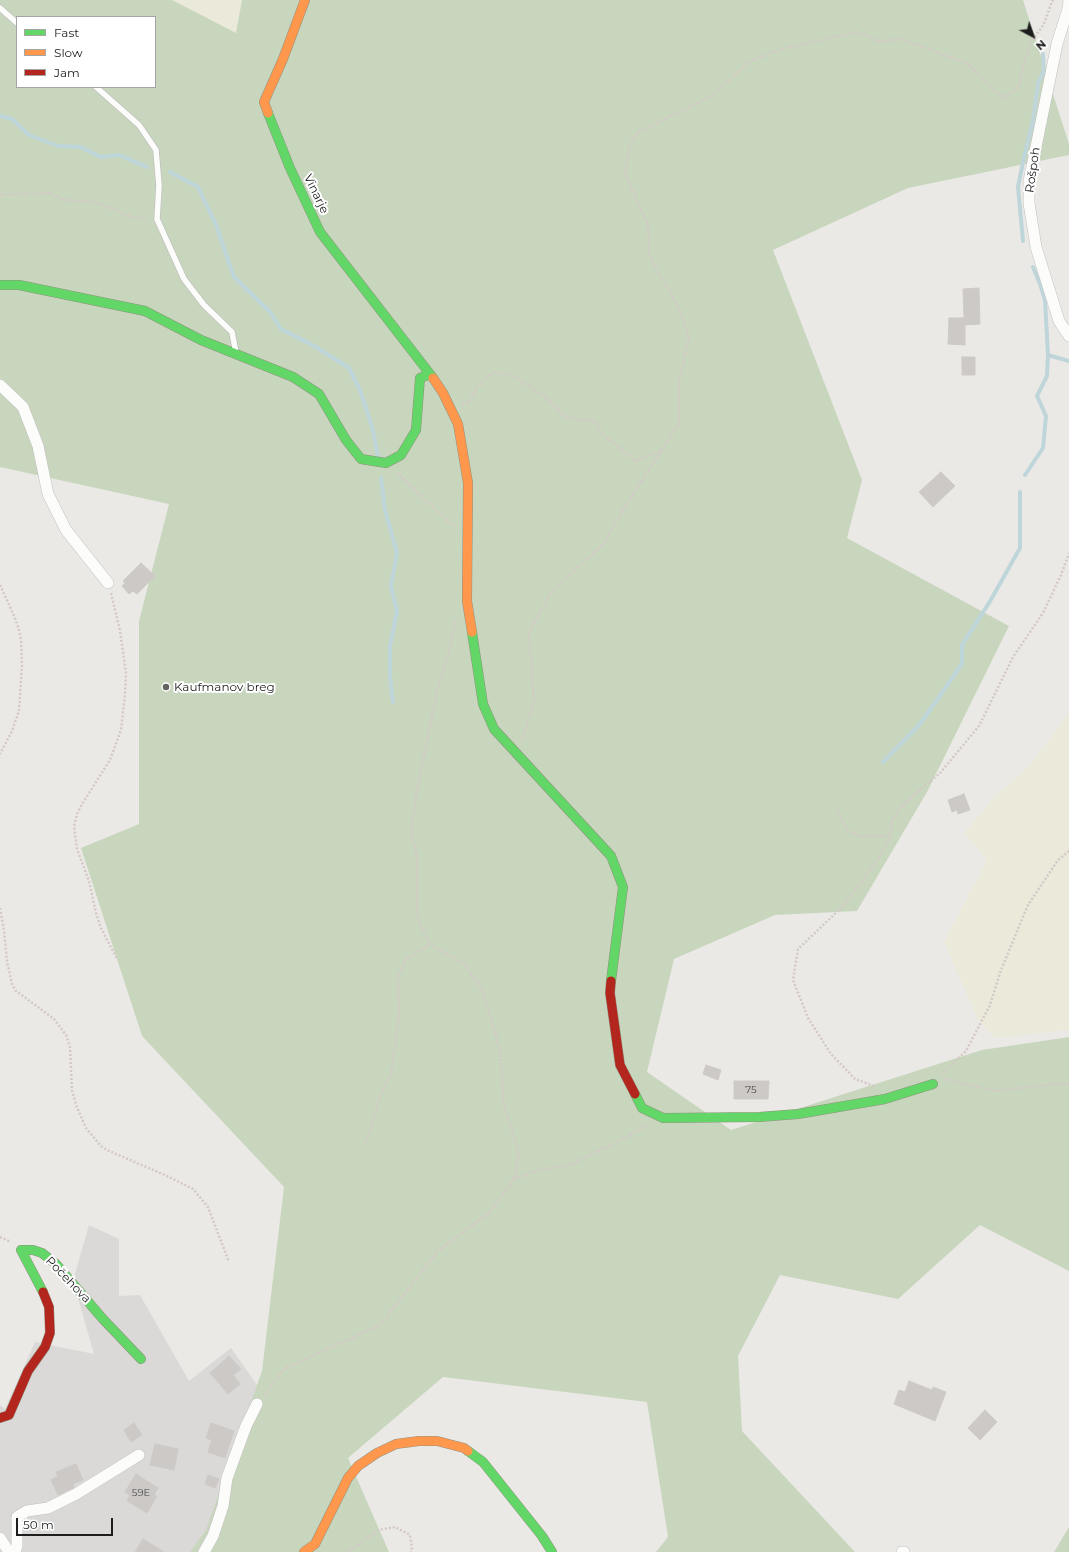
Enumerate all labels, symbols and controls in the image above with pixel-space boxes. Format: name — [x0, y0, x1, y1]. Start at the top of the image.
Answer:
legend — [16, 16, 156, 88]
north arrow — [1013, 16, 1053, 56]
text: Fast — [54, 25, 79, 40]
text: N — [1033, 37, 1049, 53]
text: Slow — [54, 45, 83, 60]
text: Jam — [54, 65, 80, 80]
street label: Rošpoh — [1023, 146, 1043, 194]
street label: Vinarje — [300, 172, 332, 216]
place label: Kaufmanov breg — [174, 680, 275, 694]
marker: Kaufmanov breg — [161, 682, 171, 692]
house number: 75 — [745, 1084, 757, 1096]
street label: Počehova — [42, 1254, 94, 1306]
house number: 59E — [132, 1487, 150, 1499]
scale bar — [18, 1510, 115, 1536]
text: 50 m — [23, 1517, 54, 1532]

